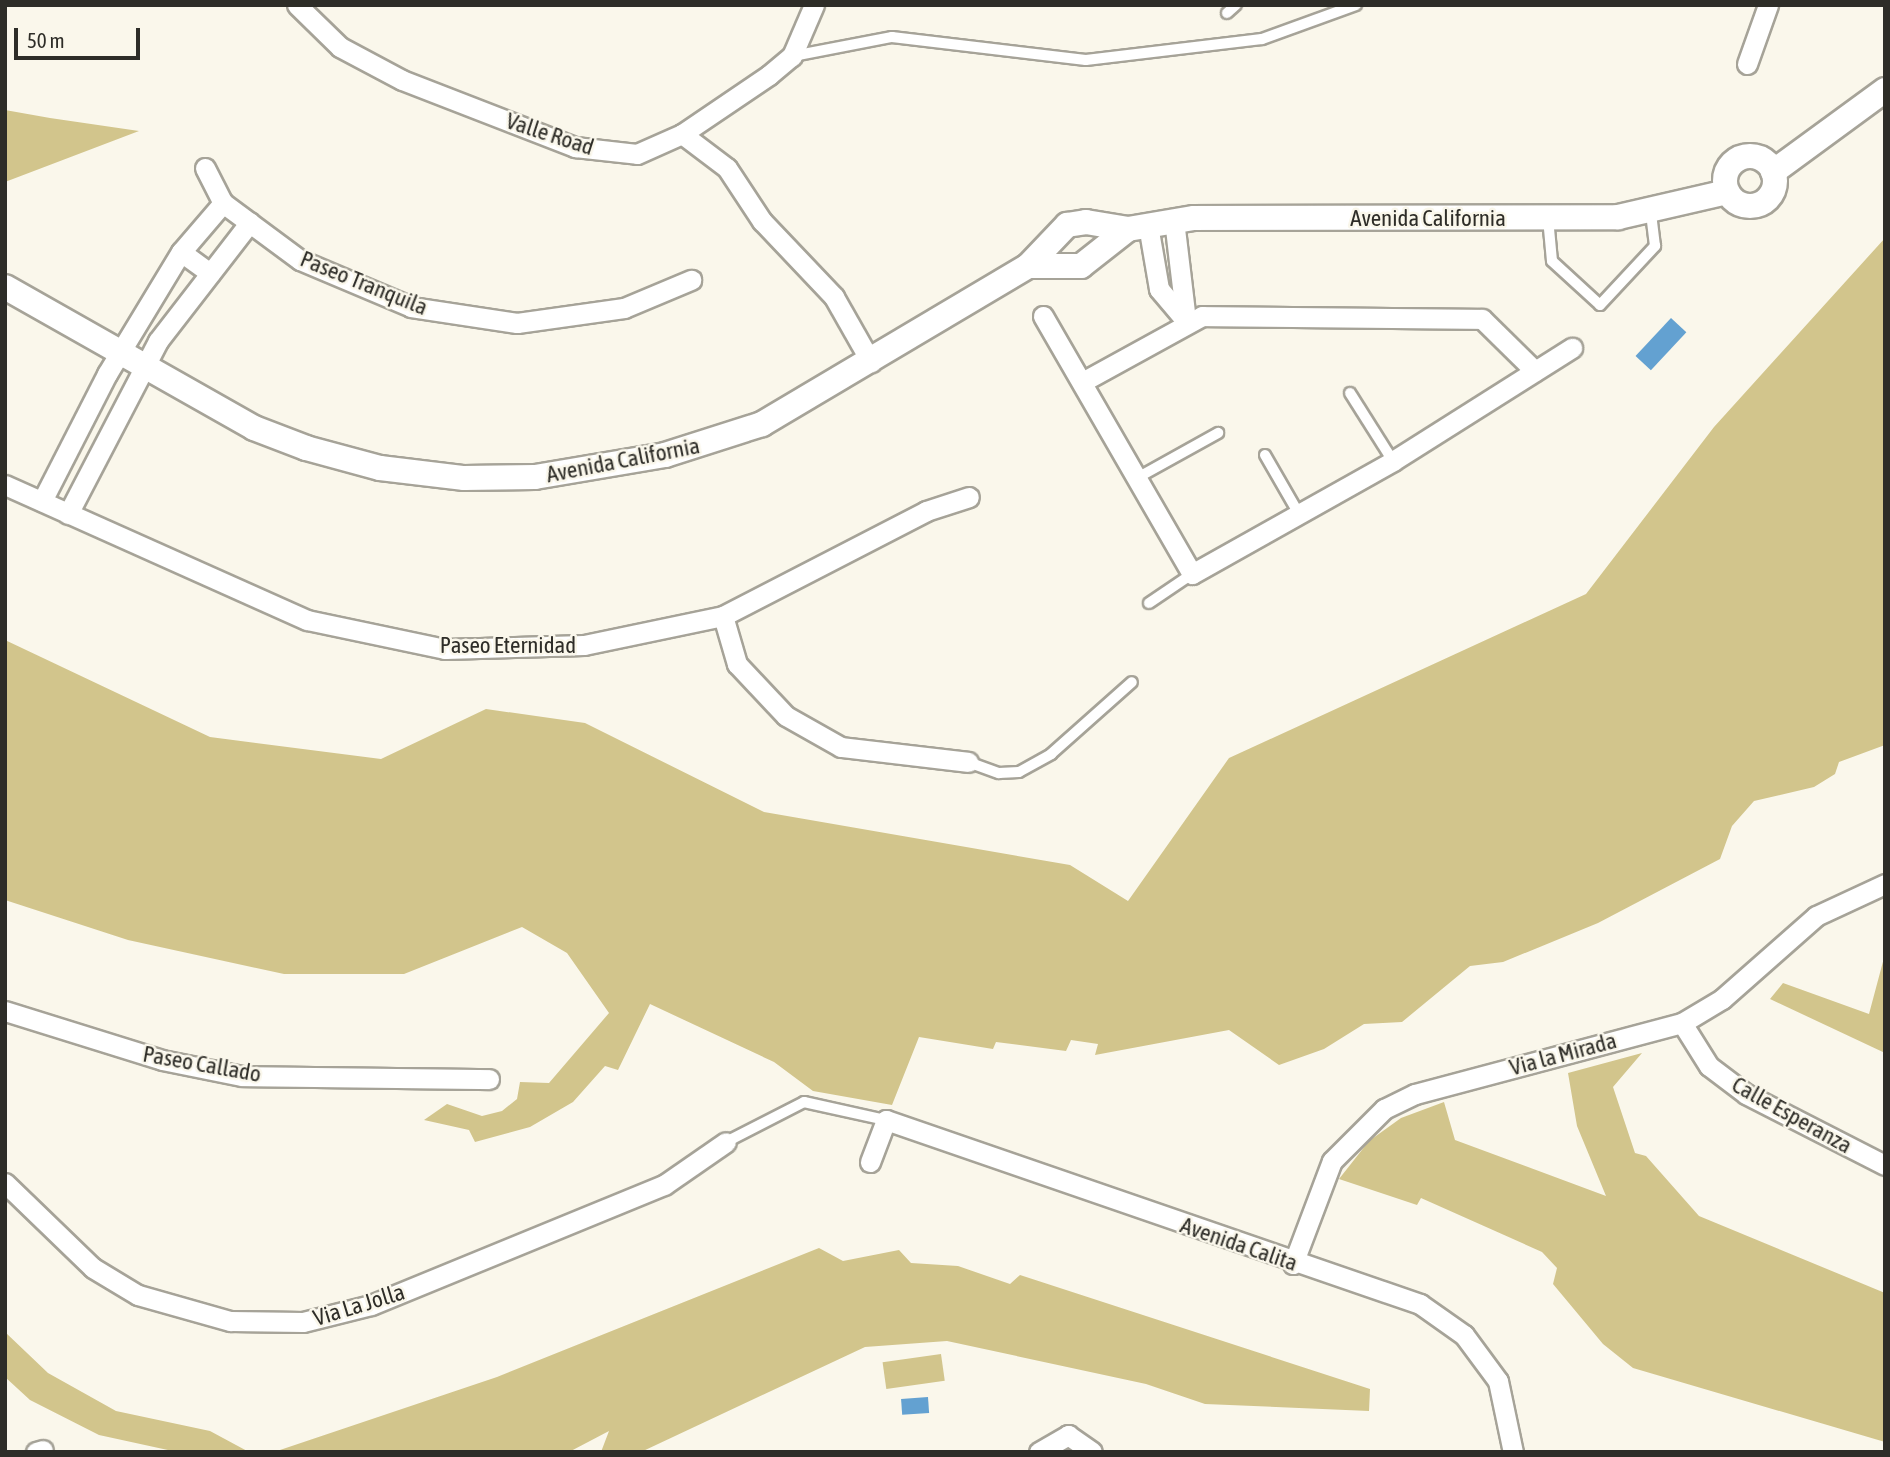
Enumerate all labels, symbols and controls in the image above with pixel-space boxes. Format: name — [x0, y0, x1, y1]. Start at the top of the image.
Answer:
scale bar — [18, 14, 144, 58]
text: 50 m — [27, 28, 65, 52]
street label: Valle Road — [503, 107, 597, 161]
street label: Avenida California — [1350, 204, 1506, 232]
street label: Paseo Tranquila — [296, 245, 432, 321]
street label: Avenida California — [544, 432, 702, 488]
street label: Paseo Eternidad — [440, 631, 576, 659]
street label: Via la Mirada — [1506, 1026, 1620, 1082]
street label: Paseo Callado — [141, 1040, 263, 1088]
street label: Calle Esperanza — [1727, 1071, 1857, 1159]
street label: Avenida Calita — [1177, 1211, 1301, 1277]
street label: Via La Jolla — [310, 1278, 408, 1332]

